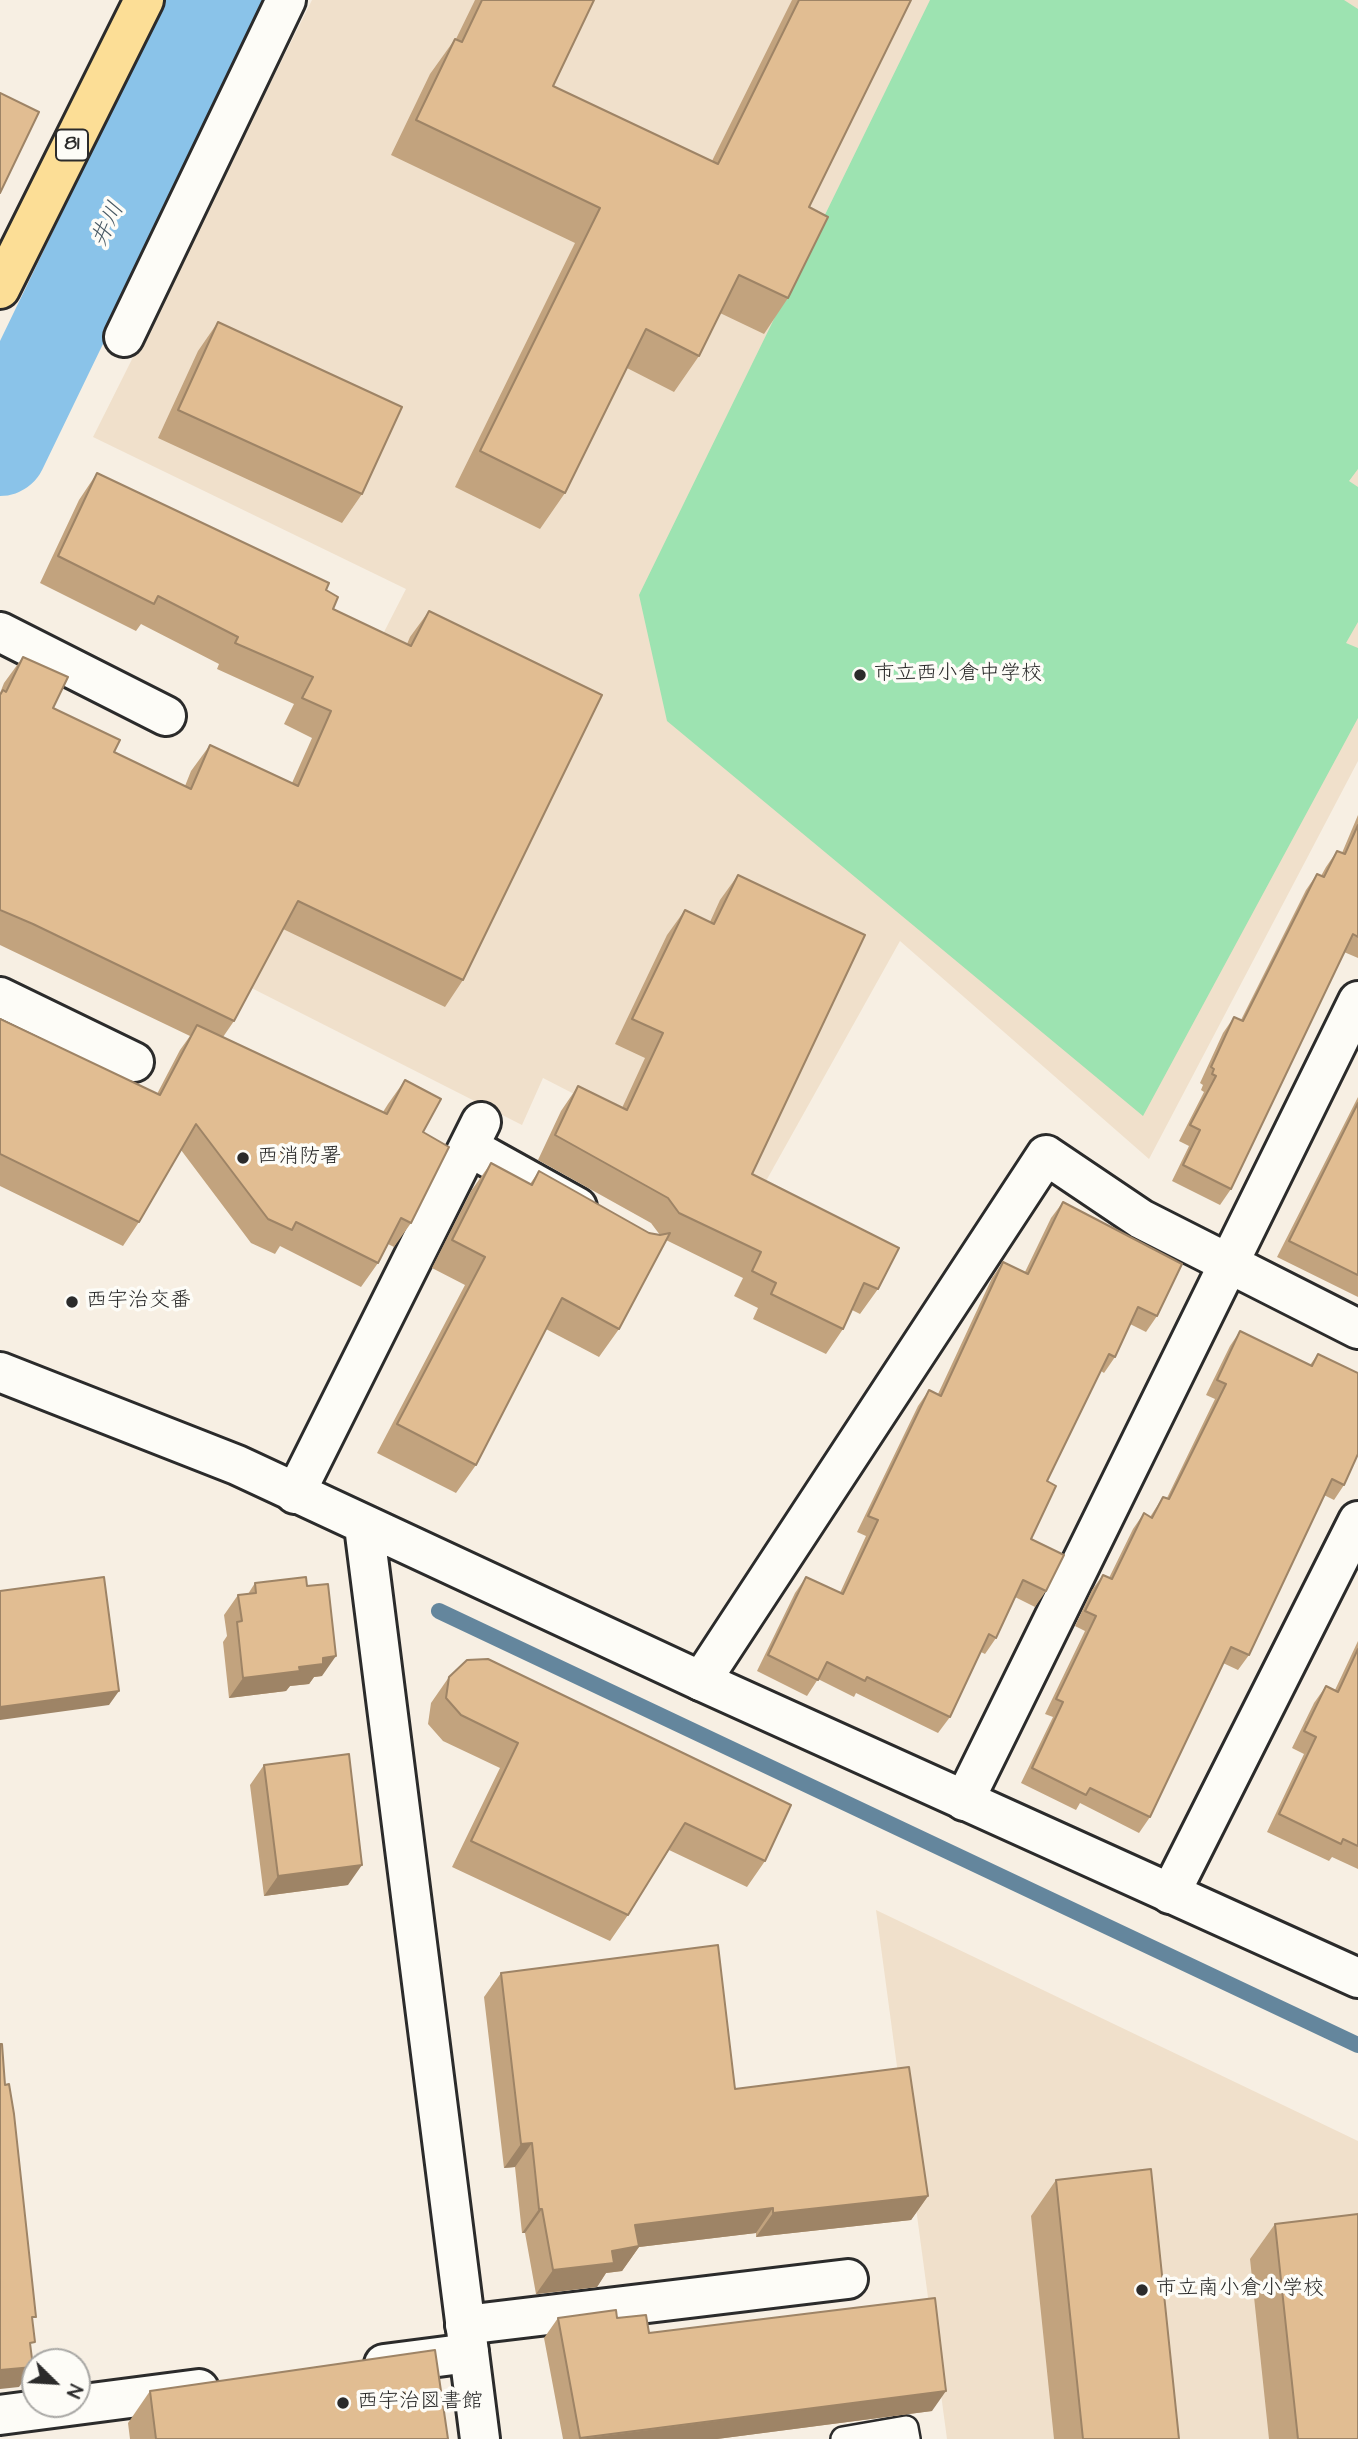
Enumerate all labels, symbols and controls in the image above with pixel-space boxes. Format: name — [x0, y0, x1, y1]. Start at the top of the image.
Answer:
road number: 81 — [56, 130, 88, 160]
water label: 井川 — [87, 198, 131, 252]
place label: 市立西小倉中学校 — [874, 662, 1042, 688]
marker: 市立西小倉中学校 — [852, 667, 868, 683]
place label: 西消防署 — [257, 1145, 341, 1171]
marker: 西消防署 — [235, 1150, 251, 1166]
place label: 西宇治交番 — [86, 1289, 191, 1315]
marker: 西宇治交番 — [64, 1294, 80, 1310]
place label: 市立南小倉小学校 — [1156, 2277, 1324, 2303]
marker: 市立南小倉小学校 — [1134, 2282, 1150, 2298]
north arrow — [21, 2348, 91, 2418]
text: N — [59, 2380, 89, 2402]
place label: 西宇治図書館 — [357, 2390, 483, 2416]
marker: 西宇治図書館 — [335, 2395, 351, 2411]

